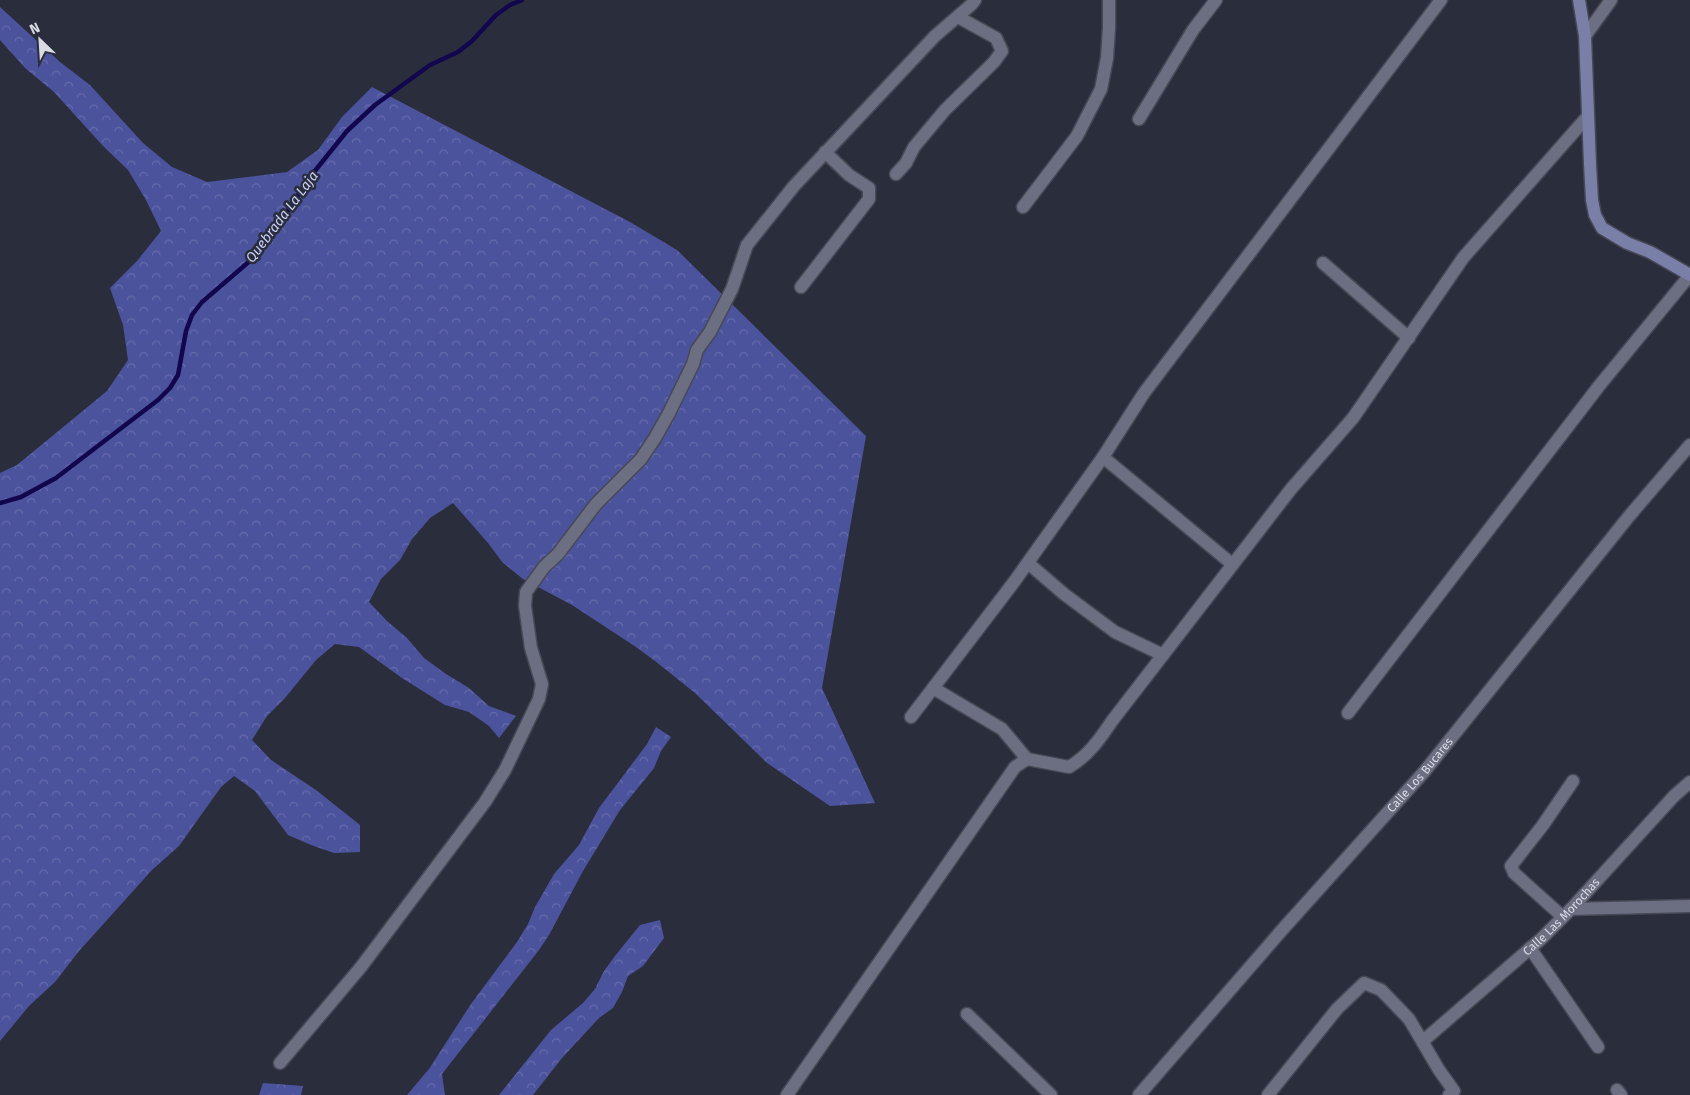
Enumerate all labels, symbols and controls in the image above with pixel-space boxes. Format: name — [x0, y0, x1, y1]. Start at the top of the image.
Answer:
north arrow — [15, 15, 65, 65]
text: N — [27, 19, 43, 38]
water label: Quebrada La Laja — [242, 168, 322, 266]
street label: Calle Los Bucares — [1384, 734, 1456, 815]
street label: Calle Las Morochas — [1520, 875, 1603, 958]

